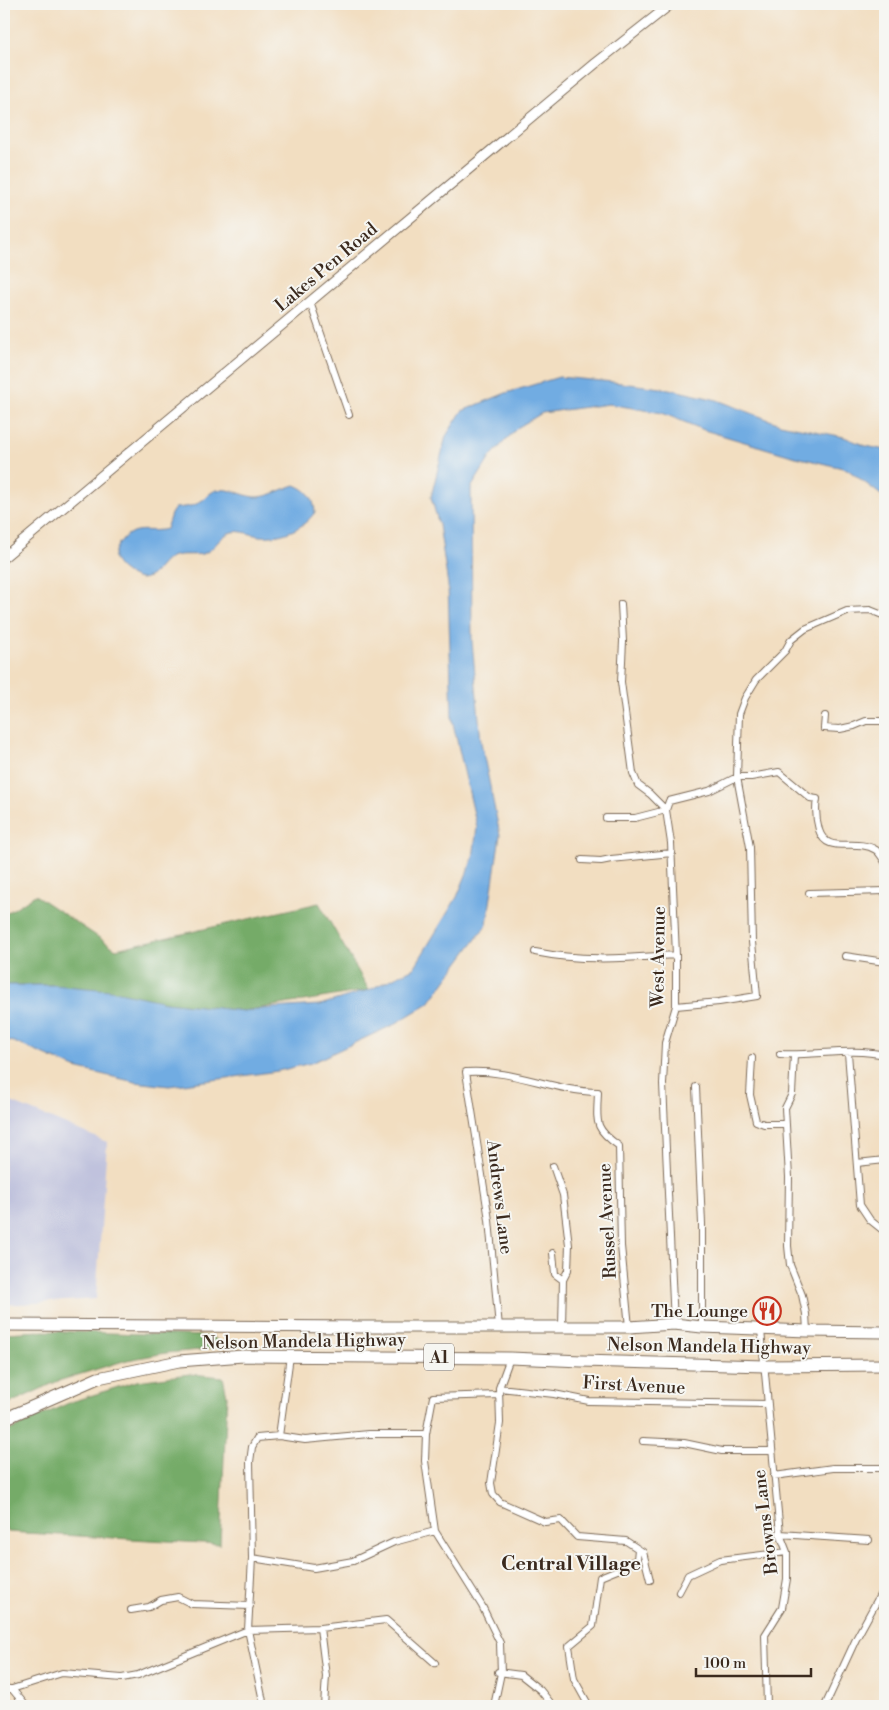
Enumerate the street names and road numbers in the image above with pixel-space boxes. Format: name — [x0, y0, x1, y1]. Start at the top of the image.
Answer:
street label: Lakes Pen Road — [270, 217, 383, 317]
street label: West Avenue — [646, 906, 671, 1009]
street label: Andrews Lane — [481, 1138, 518, 1256]
street label: Russel Avenue — [593, 1162, 622, 1279]
street label: Nelson Mandela Highway — [202, 1328, 406, 1355]
street label: Nelson Mandela Highway — [607, 1333, 811, 1360]
road number: A1 — [424, 1344, 454, 1370]
street label: First Avenue — [582, 1371, 686, 1400]
street label: Browns Lane — [748, 1468, 783, 1577]

